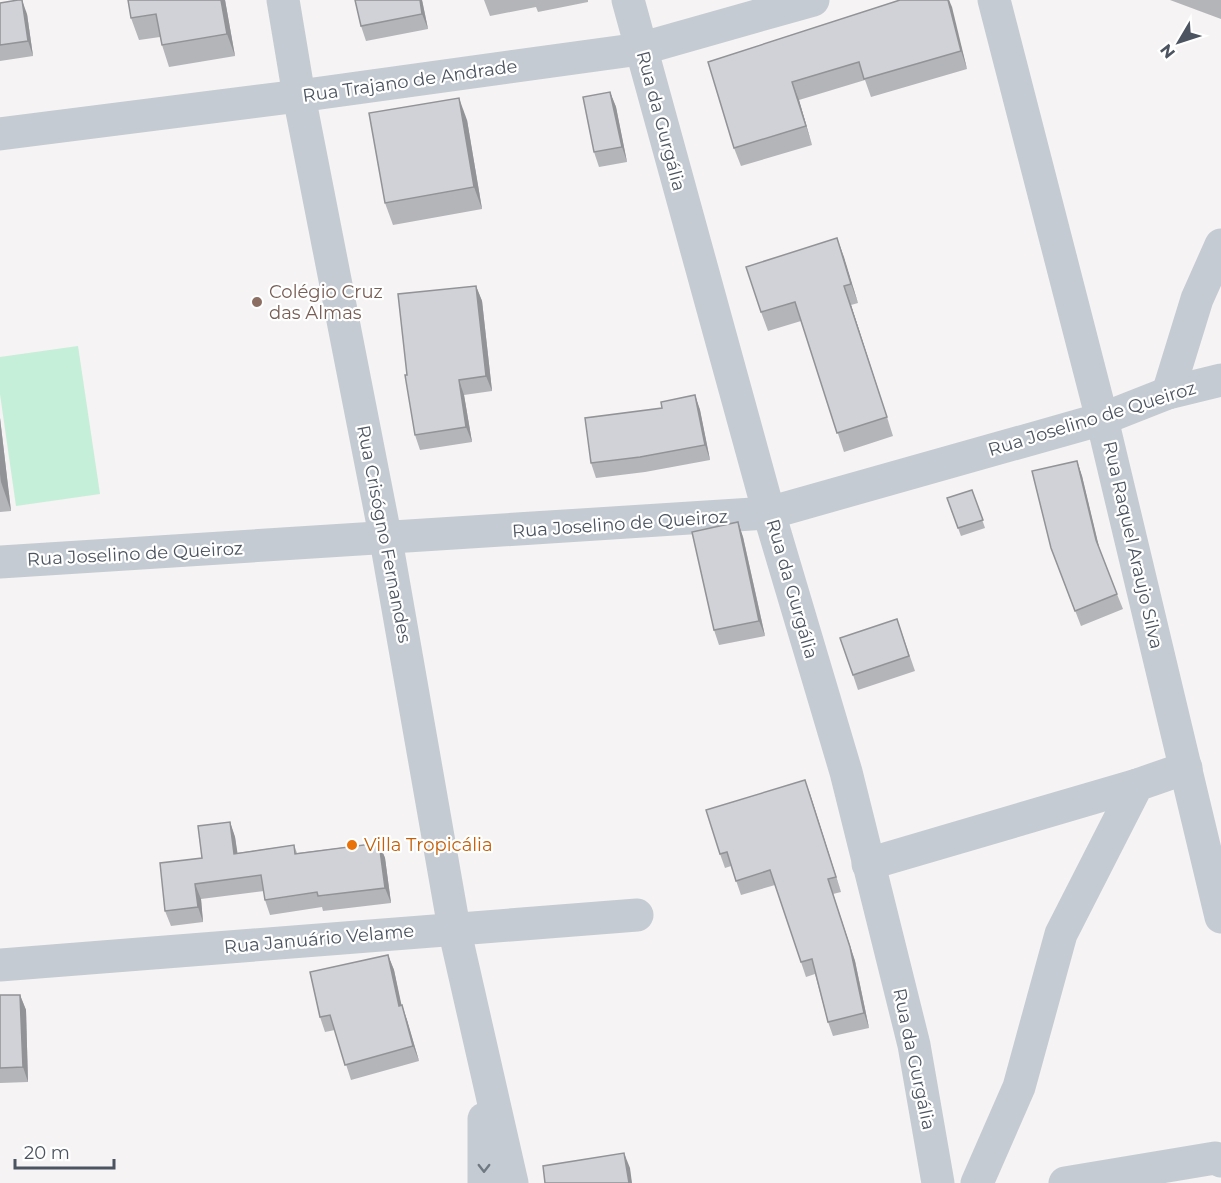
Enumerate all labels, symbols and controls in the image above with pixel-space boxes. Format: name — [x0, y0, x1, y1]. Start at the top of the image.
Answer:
north arrow — [1149, 12, 1209, 72]
text: N — [1156, 40, 1179, 62]
street label: Rua da Gurgália — [632, 48, 690, 194]
street label: Rua Trajano de Andrade — [301, 55, 519, 107]
place label: Colégio Cruz das Almas — [269, 281, 383, 324]
marker: Colégio Cruz das Almas — [250, 295, 264, 309]
street label: Rua Joselino de Queiroz — [985, 377, 1199, 461]
street label: Rua Crisógno Fernandes — [352, 423, 416, 645]
street label: Rua Raquel Araujo Silva — [1098, 439, 1168, 651]
street label: Rua Joselino de Queiroz — [511, 505, 729, 543]
street label: Rua da Gurgália — [762, 517, 822, 661]
street label: Rua Joselino de Queiroz — [26, 537, 244, 571]
place label: Villa Tropicália — [364, 834, 493, 856]
marker: Villa Tropicália — [345, 838, 359, 852]
street label: Rua Januário Velame — [223, 920, 415, 958]
street label: Rua da Gurgália — [888, 986, 940, 1132]
scale bar — [15, 1132, 114, 1170]
text: 20 m — [24, 1142, 70, 1164]
one-way arrow — [477, 1163, 490, 1172]

